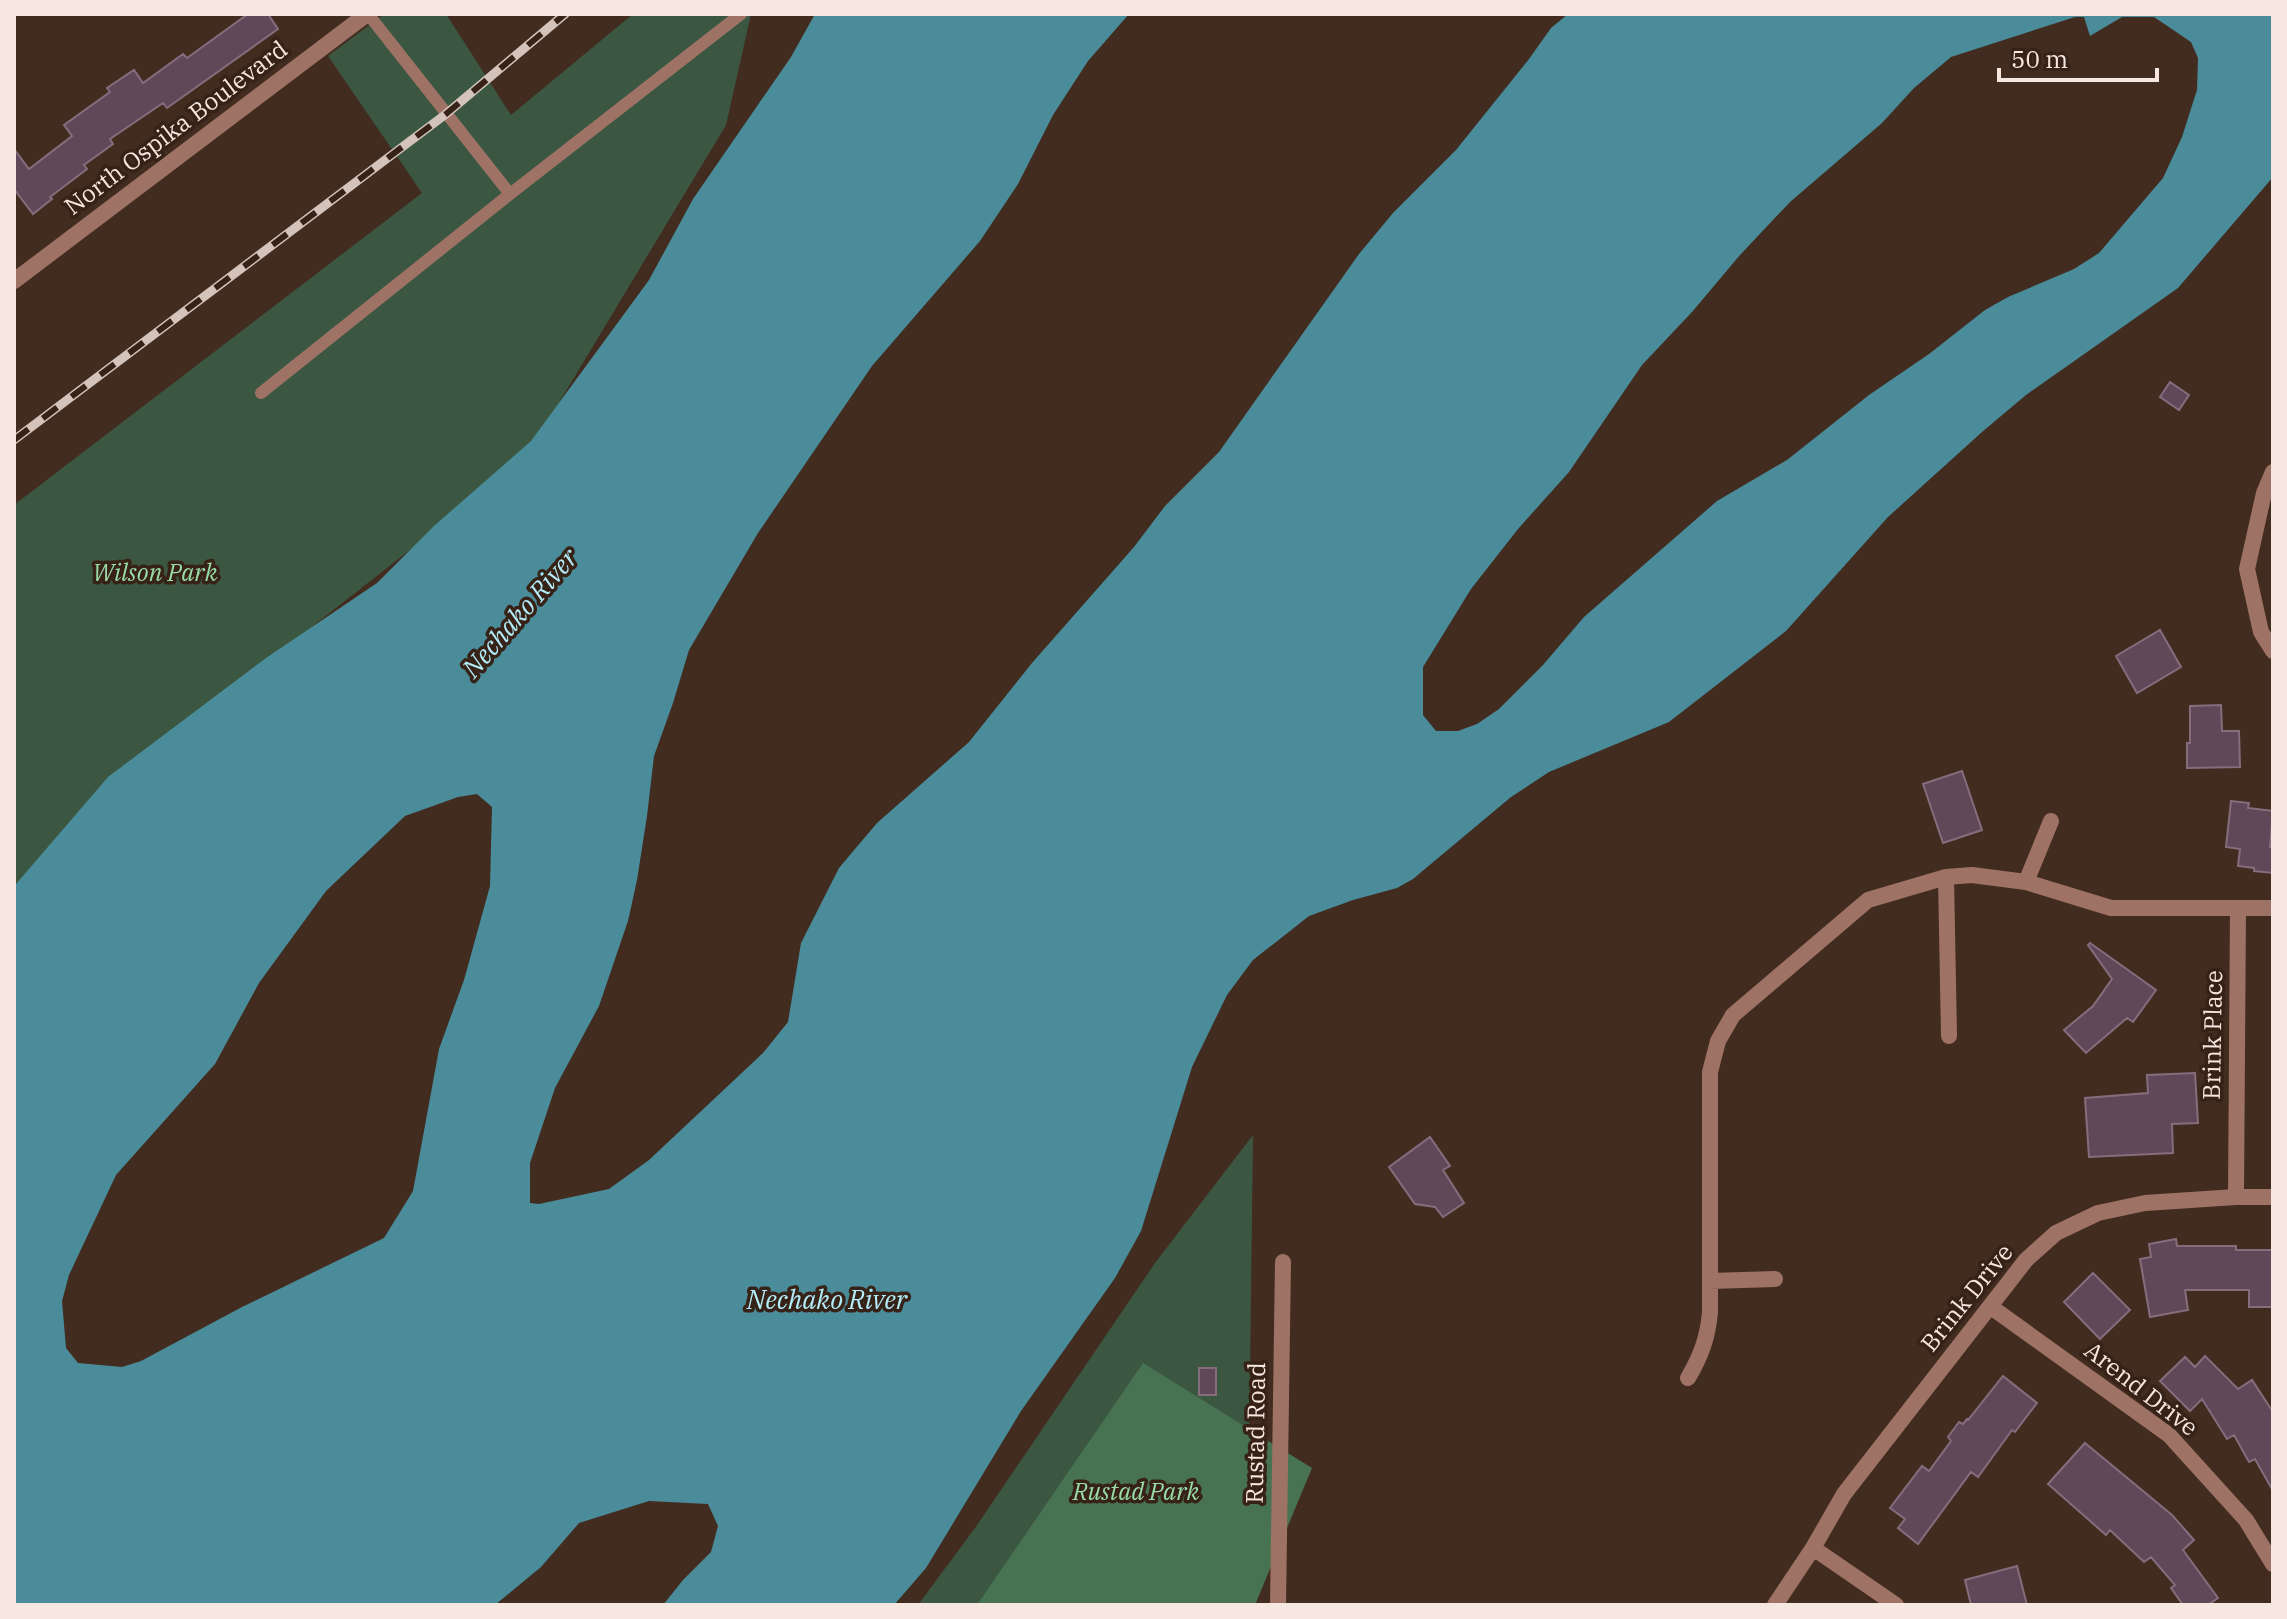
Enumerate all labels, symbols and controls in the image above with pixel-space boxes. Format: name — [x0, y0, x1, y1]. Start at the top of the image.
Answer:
scale bar — [1999, 32, 2157, 82]
street label: North Ospika Boulevard — [57, 33, 293, 222]
text: 50 m — [2011, 43, 2068, 75]
water label: Nechako River — [453, 540, 585, 685]
park label: Wilson Park — [93, 556, 218, 588]
street label: Brink Place — [2195, 970, 2229, 1100]
street label: Brink Drive — [1913, 1237, 2019, 1358]
water label: Nechako River — [746, 1282, 908, 1316]
street label: Arend Drive — [2078, 1334, 2205, 1443]
street label: Rustad Road — [1238, 1362, 1272, 1504]
park label: Rustad Park — [1072, 1475, 1200, 1507]

